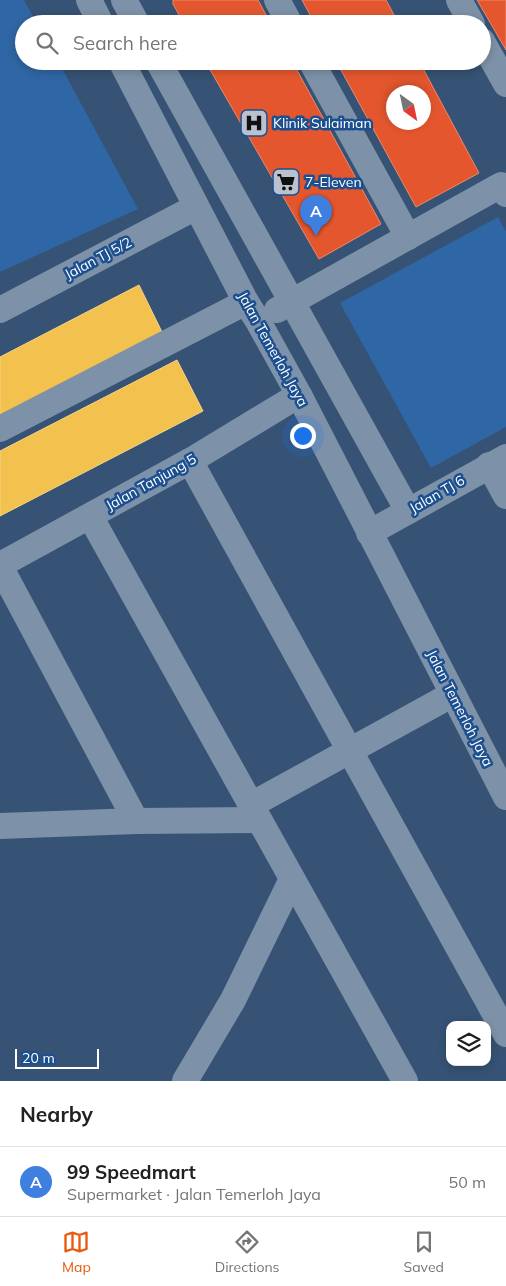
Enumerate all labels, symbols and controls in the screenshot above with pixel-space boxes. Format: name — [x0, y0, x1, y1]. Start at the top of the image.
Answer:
search box — [15, 15, 491, 70]
icon: search — [33, 29, 61, 57]
text: Search here — [73, 31, 177, 55]
north arrow — [386, 85, 431, 130]
hospital icon: Klinik Sulaiman — [239, 108, 269, 138]
place label: Klinik Sulaiman — [273, 114, 372, 132]
supermarket icon: 7-Eleven — [271, 167, 301, 197]
place label: 7-Eleven — [305, 173, 362, 191]
pin: A — [300, 195, 332, 236]
street label: Jalan TJ 5/2 — [61, 233, 135, 283]
street label: Jalan Temerloh Jaya — [234, 288, 312, 410]
your location — [290, 423, 316, 449]
street label: Jalan Tanjung 5 — [103, 450, 199, 514]
street label: Jalan TJ 6 — [406, 471, 468, 517]
street label: Jalan Temerloh Jaya — [423, 647, 497, 769]
map controls — [446, 1021, 491, 1066]
button: layers — [446, 1021, 491, 1066]
scale bar — [15, 1046, 99, 1069]
text: 20 m — [22, 1049, 55, 1067]
text: Nearby — [20, 1101, 93, 1127]
text: 99 Speedmart — [67, 1160, 196, 1184]
text: A — [30, 1172, 42, 1192]
text: 50 m — [449, 1172, 486, 1192]
text: Supermarket · Jalan Temerloh Jaya — [67, 1184, 321, 1204]
tab: Map — [62, 1228, 91, 1276]
tab: Directions — [215, 1228, 280, 1276]
tab: Saved — [404, 1228, 444, 1276]

